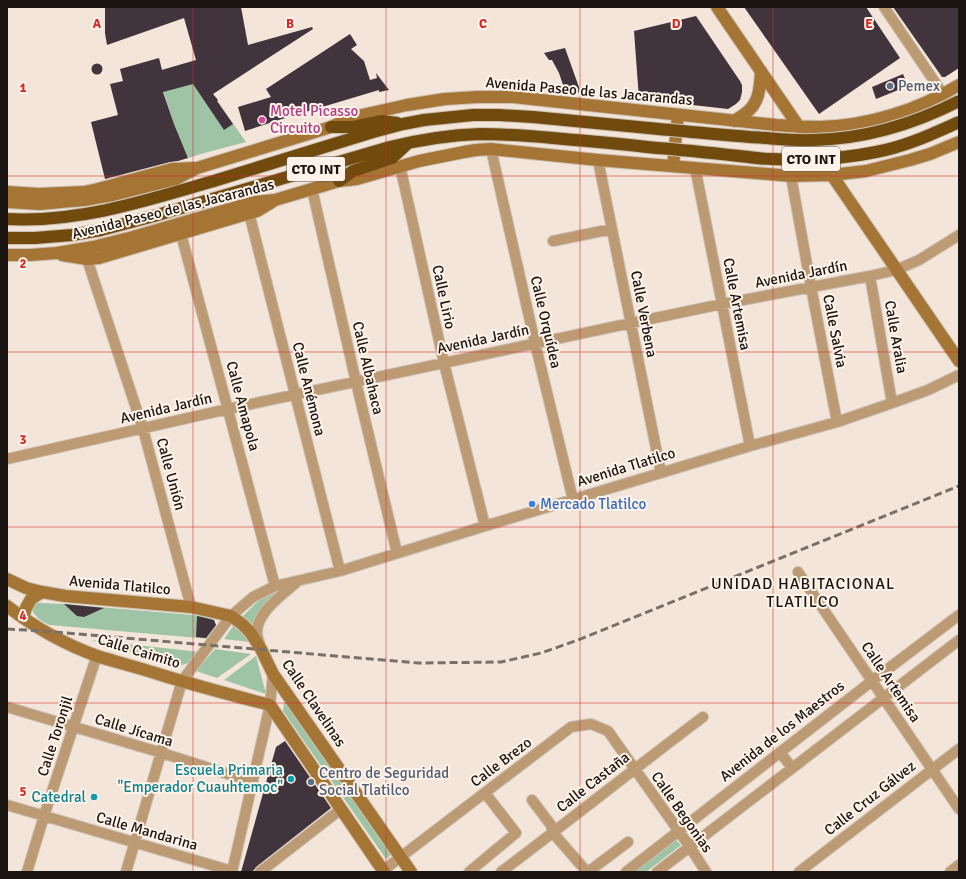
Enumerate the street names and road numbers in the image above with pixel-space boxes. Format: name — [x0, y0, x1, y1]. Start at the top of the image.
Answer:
street label: Avenida Paseo de las Jacarandas — [485, 73, 694, 109]
road number: CTO INT — [782, 147, 840, 171]
road number: CTO INT — [287, 157, 345, 181]
street label: Avenida Paseo de las Jacarandas — [70, 175, 276, 243]
street label: Calle Artemisa — [719, 256, 755, 352]
street label: Avenida Jardín — [753, 256, 849, 292]
street label: Calle Lirio — [428, 263, 460, 331]
street label: Calle Verbena — [627, 269, 661, 359]
street label: Calle Orquídea — [527, 274, 565, 370]
street label: Calle Salvia — [819, 293, 851, 369]
street label: Calle Aralia — [881, 299, 911, 375]
street label: Calle Albahaca — [349, 320, 387, 416]
street label: Avenida Jardín — [435, 320, 531, 358]
street label: Calle Anémona — [289, 340, 329, 438]
street label: Calle Amapola — [222, 359, 264, 453]
street label: Avenida Jardín — [118, 389, 214, 427]
street label: Calle Unión — [153, 436, 189, 512]
street label: Avenida Tlatilco — [575, 443, 678, 491]
street label: Avenida Tlatilco — [68, 572, 172, 598]
street label: Calle Caimito — [96, 630, 183, 672]
street label: Calle Artemisa — [857, 638, 925, 726]
street label: Calle Clavelinas — [278, 656, 350, 751]
street label: Avenida de los Maestros — [716, 676, 848, 785]
street label: Calle Toronjil — [34, 693, 76, 779]
street label: Calle Jícama — [93, 710, 175, 750]
street label: Calle Brezo — [467, 733, 535, 791]
street label: Calle Castaña — [553, 748, 633, 816]
street label: Calle Cruz Gálvez — [821, 757, 920, 839]
street label: Calle Begonias — [647, 768, 717, 856]
street label: Calle Mandarina — [94, 808, 200, 854]

